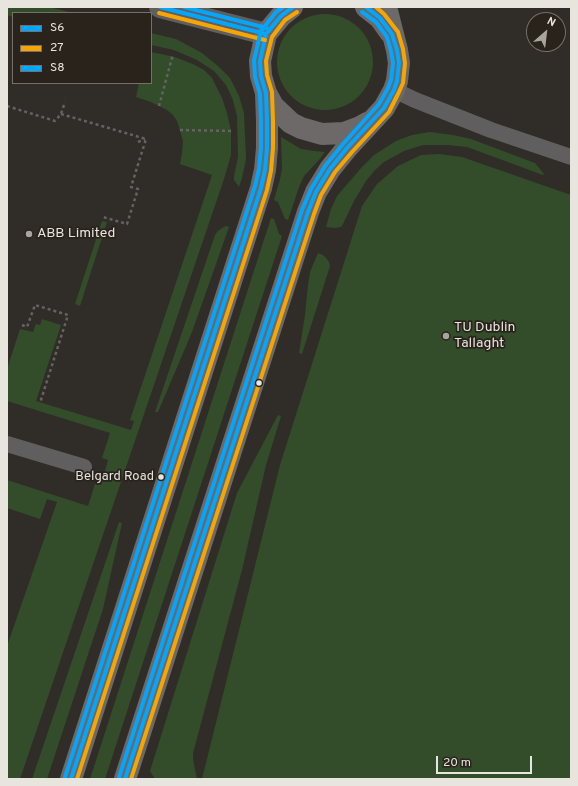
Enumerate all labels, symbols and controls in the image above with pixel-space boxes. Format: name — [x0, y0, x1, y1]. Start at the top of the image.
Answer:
legend — [12, 12, 152, 84]
north arrow — [526, 12, 566, 52]
text: N — [544, 14, 558, 30]
text: S6 — [50, 20, 64, 36]
text: 27 — [50, 40, 64, 56]
text: S8 — [50, 60, 65, 76]
place label: ABB Limited — [37, 226, 115, 242]
marker: ABB Limited — [24, 229, 34, 239]
place label: TU Dublin Tallaght — [454, 320, 516, 352]
marker: TU Dublin Tallaght — [441, 331, 451, 341]
unlabelled marker — [254, 378, 264, 388]
place label: Belgard Road — [75, 469, 154, 485]
marker: Belgard Road — [156, 472, 166, 482]
scale bar — [438, 748, 534, 774]
text: 20 m — [443, 755, 471, 771]

